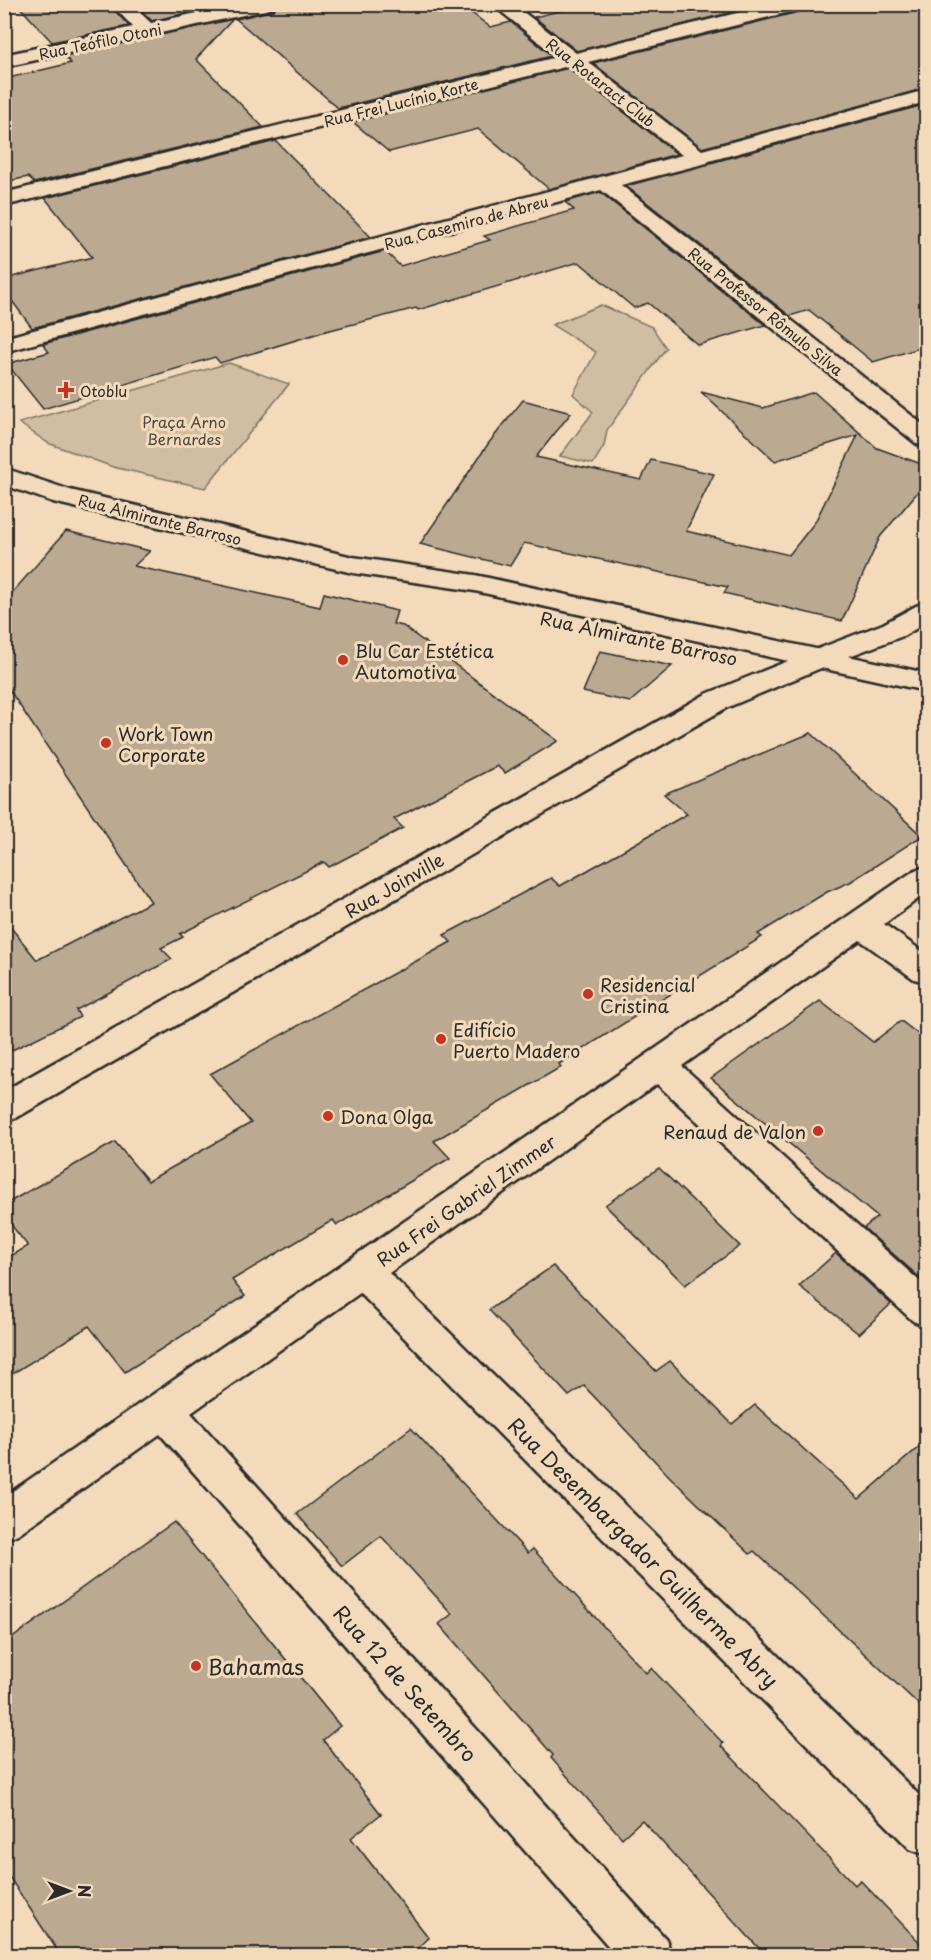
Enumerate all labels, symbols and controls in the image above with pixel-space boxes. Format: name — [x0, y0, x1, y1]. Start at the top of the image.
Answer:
street label: Rua Teófilo Otoni — [36, 17, 164, 65]
street label: Rua Rotaract Club — [542, 32, 660, 132]
street label: Rua Frei Lucínio Korte — [322, 72, 481, 132]
street label: Rua Casemiro de Abreu — [381, 189, 551, 255]
street label: Rua Professor Rômulo Silva — [684, 241, 849, 381]
place label: Otoblu — [80, 379, 127, 402]
marker: Otoblu — [57, 381, 75, 399]
park label: Praça Arno Bernardes — [142, 410, 226, 450]
street label: Rua Almirante Barroso — [76, 488, 244, 550]
street label: Rua Almirante Barroso — [538, 604, 740, 672]
place label: Blu Car Estética Automotiva — [355, 637, 494, 685]
marker: Blu Car Estética Automotiva — [336, 653, 350, 667]
place label: Work Town Corporate — [118, 720, 213, 768]
marker: Work Town Corporate — [99, 736, 113, 750]
street label: Rua Joinville — [340, 846, 449, 924]
place label: Residencial Cristina — [600, 971, 695, 1019]
marker: Residencial Cristina — [581, 987, 595, 1001]
place label: Edifício Puerto Madero — [453, 1016, 580, 1064]
marker: Edifício Puerto Madero — [434, 1032, 448, 1046]
place label: Dona Olga — [340, 1103, 434, 1130]
marker: Dona Olga — [321, 1109, 335, 1123]
place label: Renaud de Valon — [663, 1118, 806, 1145]
marker: Renaud de Valon — [811, 1124, 825, 1138]
street label: Rua Frei Gabriel Zimmer — [371, 1127, 562, 1272]
street label: Rua Desembargador Guilherme Abry — [501, 1409, 787, 1695]
street label: Rua 12 de Setembro — [327, 1597, 485, 1769]
place label: Bahamas — [208, 1650, 304, 1682]
marker: Bahamas — [189, 1659, 203, 1673]
north arrow — [39, 1861, 99, 1921]
text: N — [73, 1885, 97, 1897]

